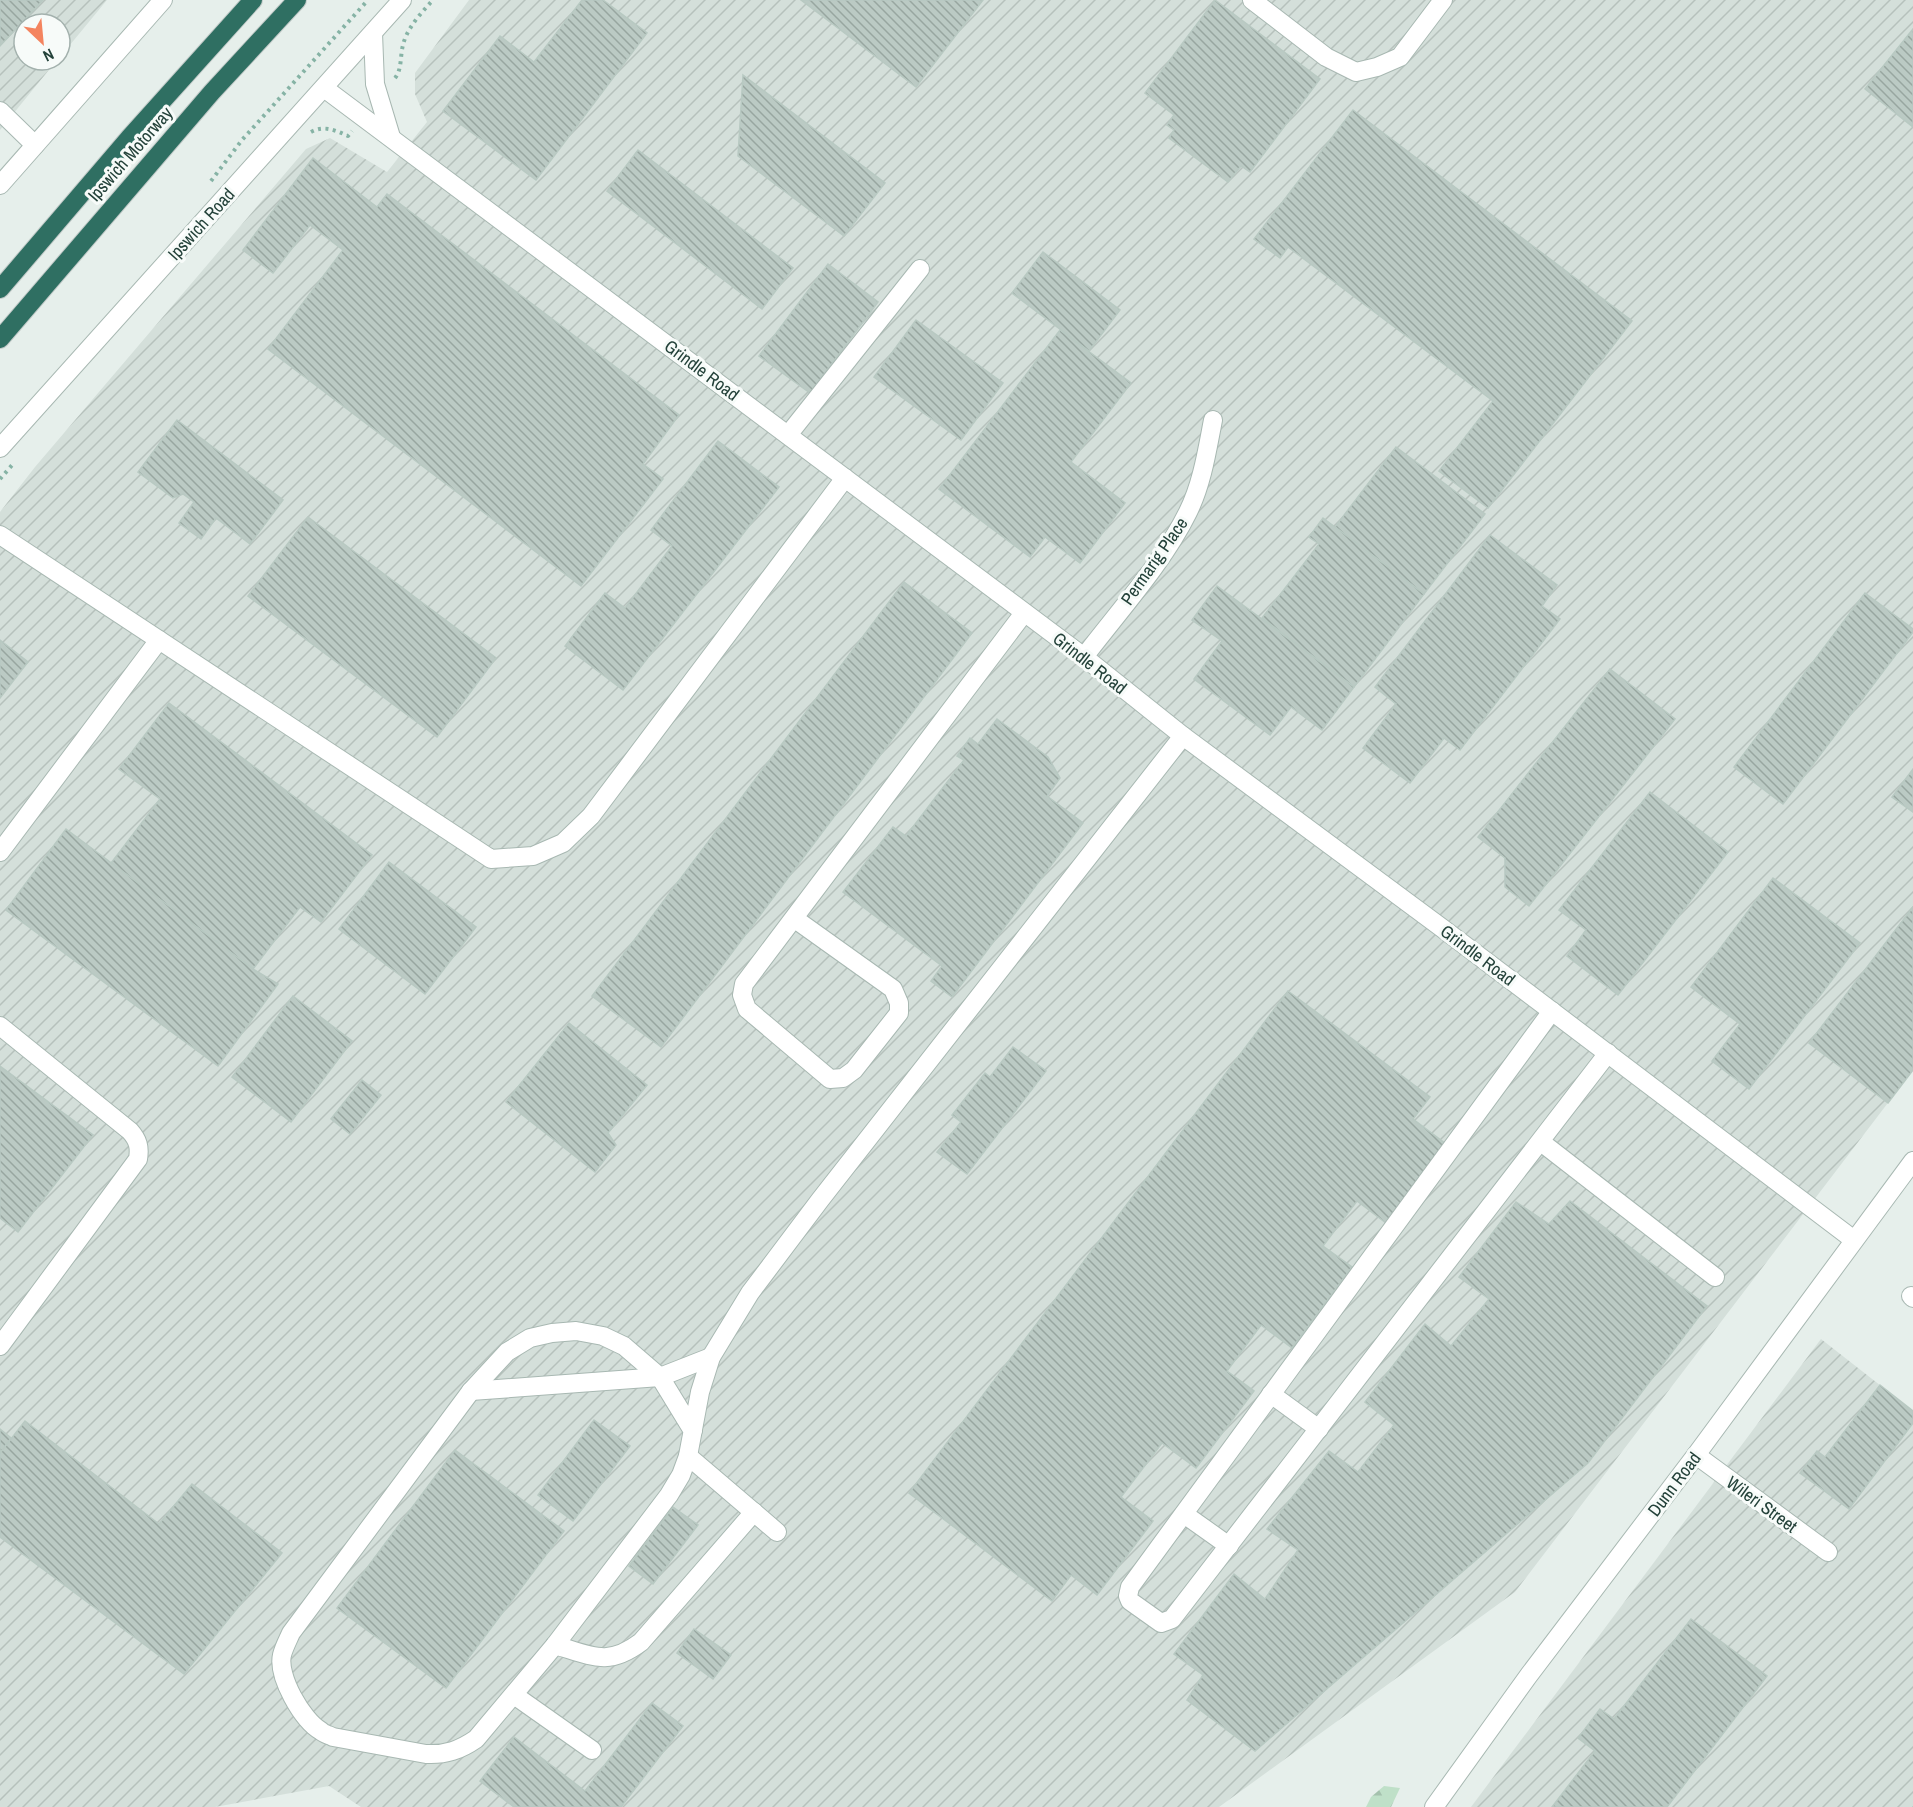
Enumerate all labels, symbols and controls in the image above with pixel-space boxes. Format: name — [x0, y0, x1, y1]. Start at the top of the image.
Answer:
north arrow — [12, 12, 72, 72]
text: N — [39, 44, 58, 67]
street label: Ipswich Motorway — [82, 101, 179, 207]
street label: Ipswich Road — [162, 182, 240, 266]
street label: Grindle Road — [659, 334, 745, 406]
street label: Permarig Place — [1115, 512, 1193, 610]
street label: Grindle Road — [1048, 626, 1132, 700]
street label: Grindle Road — [1435, 919, 1521, 991]
street label: Dunn Road — [1642, 1447, 1706, 1521]
street label: Wileri Street — [1721, 1470, 1803, 1538]

